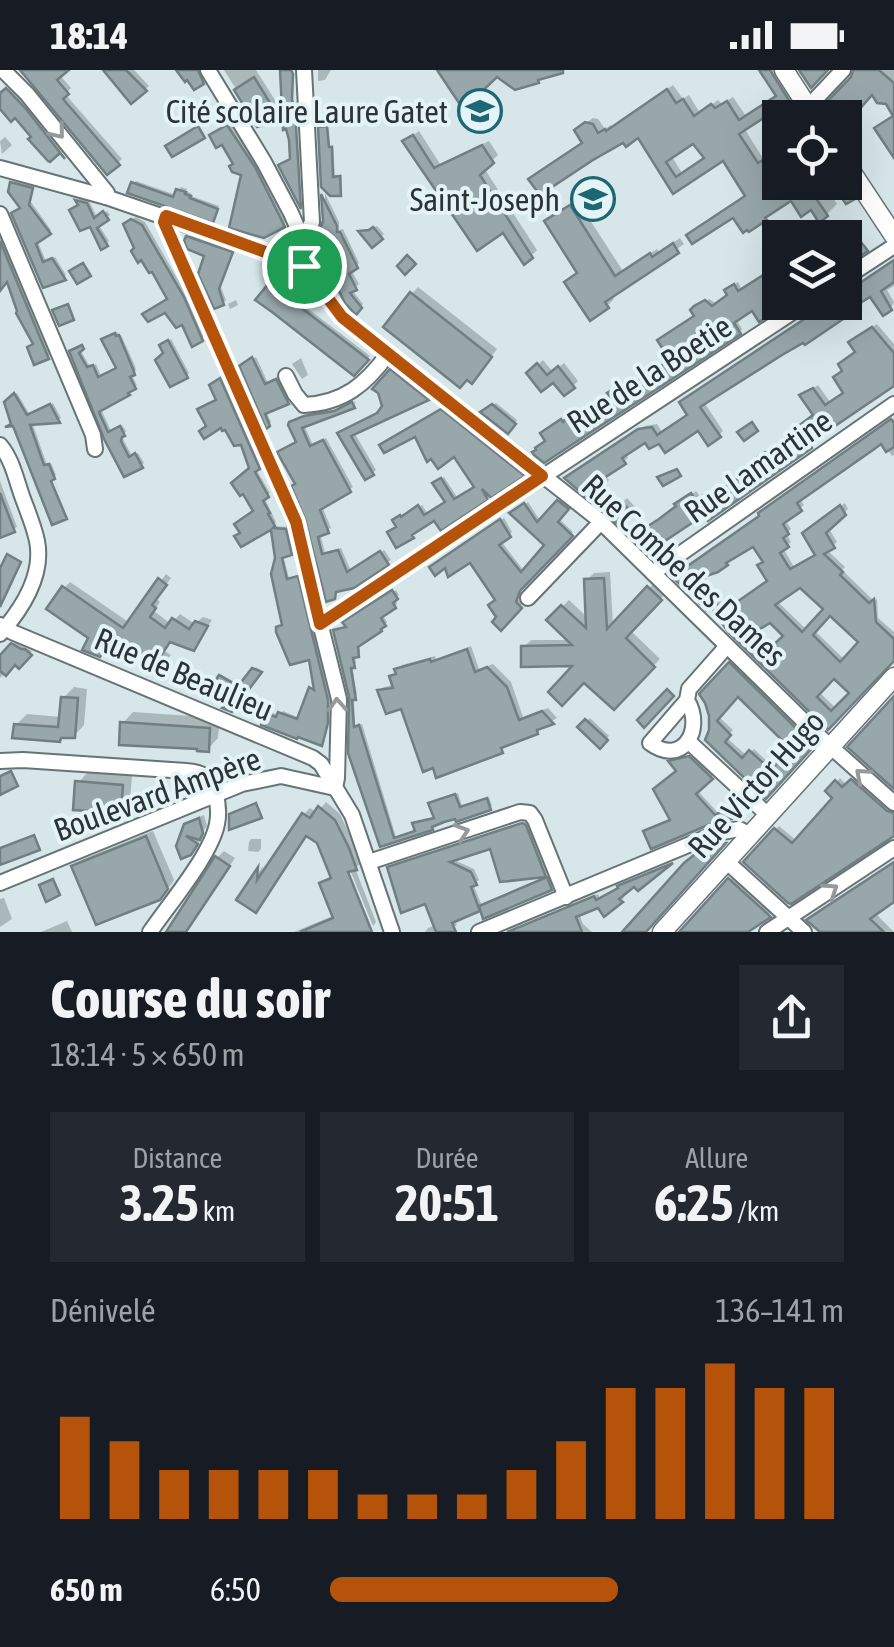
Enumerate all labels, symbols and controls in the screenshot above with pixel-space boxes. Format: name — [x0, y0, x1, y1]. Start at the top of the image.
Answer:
text: 18:14 — [50, 14, 128, 57]
school or university icon: Cité scolaire Laure Gatet — [457, 88, 503, 134]
place label: Cité scolaire Laure Gatet — [166, 93, 448, 130]
map controls — [762, 100, 862, 320]
button: locate — [762, 100, 862, 200]
one-way arrow — [46, 120, 64, 138]
school or university icon: Saint-Joseph — [570, 176, 616, 222]
place label: Saint-Joseph — [410, 181, 560, 218]
button: layers — [762, 220, 862, 320]
pin — [262, 224, 347, 309]
icon: arrive — [277, 239, 332, 294]
street label: Rue de la Boetie — [560, 307, 738, 441]
street label: Rue Lamartine — [677, 402, 839, 530]
street label: Rue Combe des Dames — [575, 466, 793, 674]
street label: Rue de Beaulieu — [89, 620, 279, 728]
one-way arrow — [326, 697, 347, 712]
street label: Rue Victor Hugo — [680, 703, 832, 865]
street label: Boulevard Ampère — [49, 739, 265, 849]
one-way arrow — [855, 769, 874, 787]
one-way arrow — [452, 823, 469, 843]
one-way arrow — [819, 884, 838, 902]
button: share — [739, 965, 844, 1070]
text: Course du soir — [50, 967, 330, 1030]
text: 18:14 · 5 × 650 m — [50, 1036, 244, 1073]
text: Distance — [132, 1142, 222, 1174]
text: Durée — [416, 1142, 478, 1174]
text: Allure — [685, 1142, 748, 1174]
text: 3.25 — [119, 1174, 199, 1232]
text: 20:51 — [395, 1174, 499, 1232]
text: 6:25 — [654, 1174, 733, 1232]
text: km — [199, 1195, 235, 1227]
text: /km — [733, 1195, 779, 1227]
text: Dénivelé — [50, 1292, 155, 1329]
text: 136–141 m — [715, 1292, 844, 1329]
text: 650 m — [50, 1571, 123, 1608]
text: 6:50 — [210, 1571, 261, 1608]

